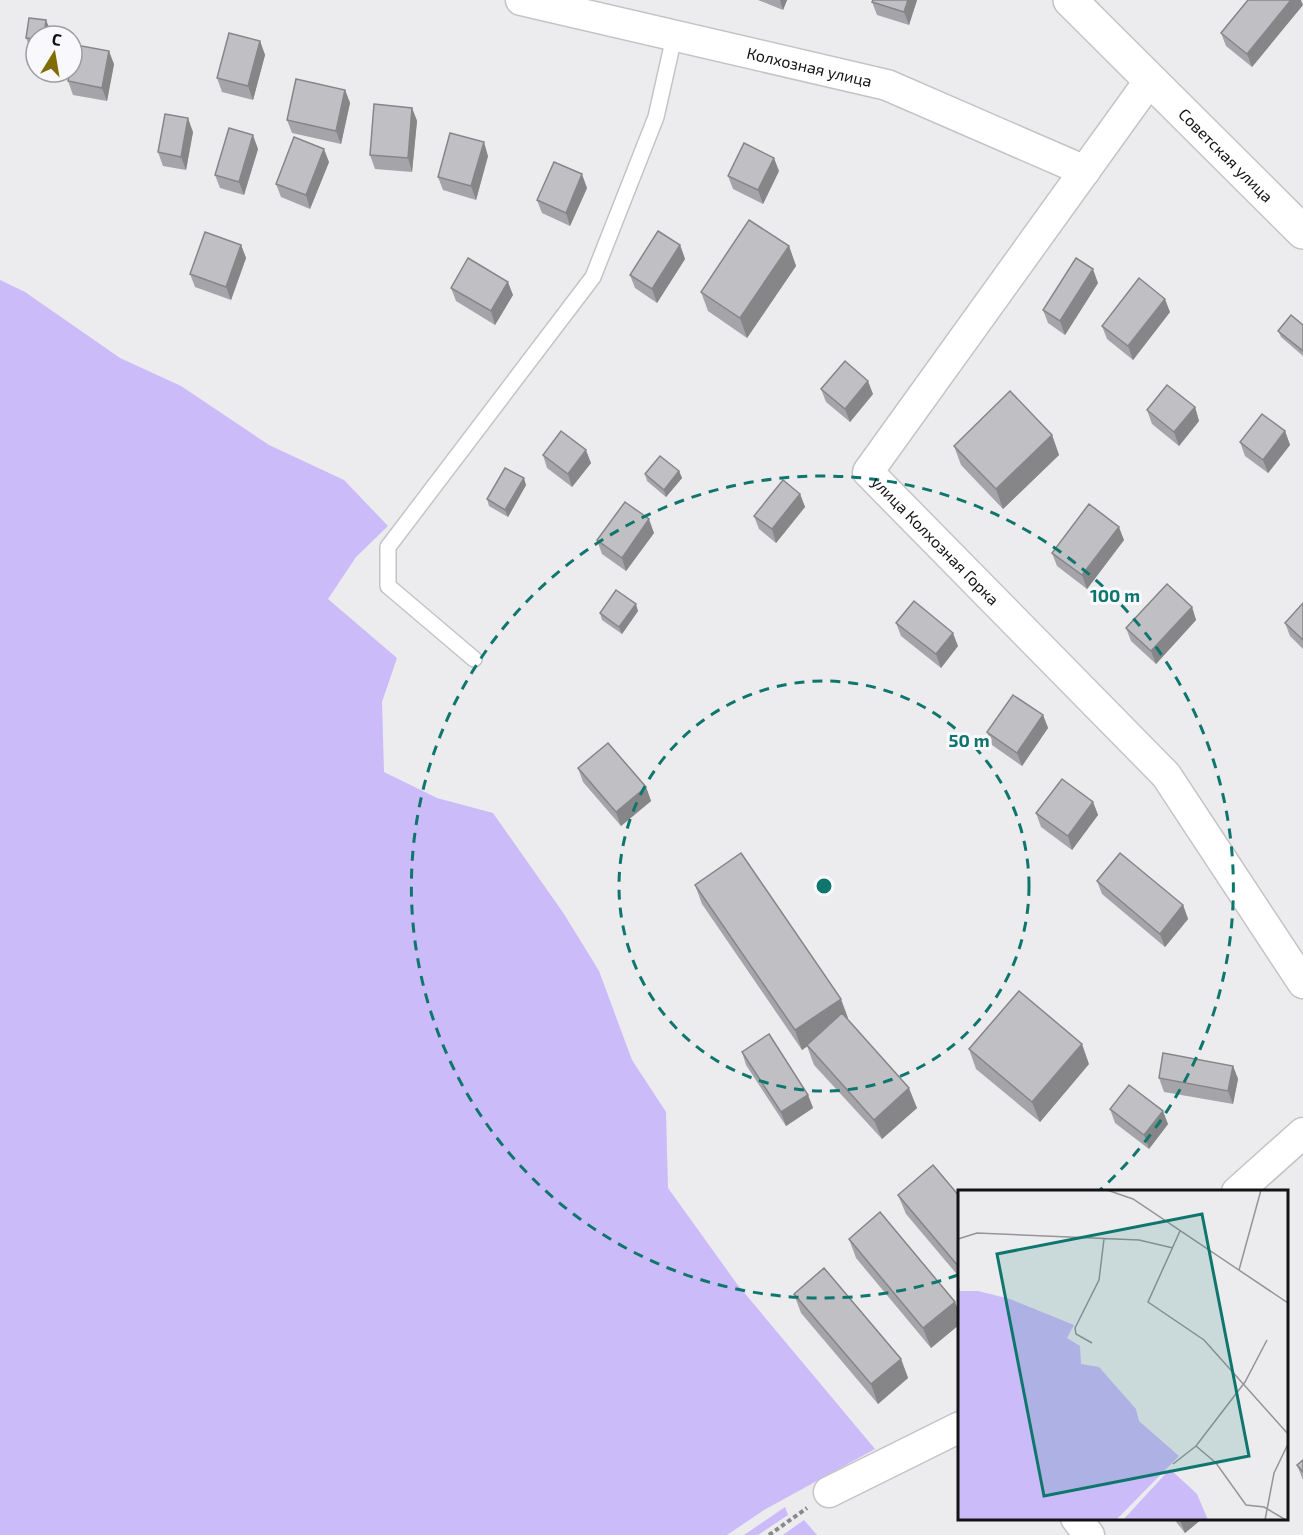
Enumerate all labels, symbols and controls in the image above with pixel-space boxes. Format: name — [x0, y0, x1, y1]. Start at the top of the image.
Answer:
north arrow — [24, 24, 84, 84]
text: С — [51, 29, 63, 49]
street label: Колхозная улица — [745, 43, 874, 90]
street label: Советская улица — [1175, 104, 1277, 206]
street label: улица Колхозная Горка — [868, 472, 1003, 609]
text: 100 m — [1090, 584, 1140, 606]
text: 50 m — [948, 729, 990, 751]
centre of rings — [814, 876, 834, 896]
inset map — [958, 1190, 1288, 1520]

